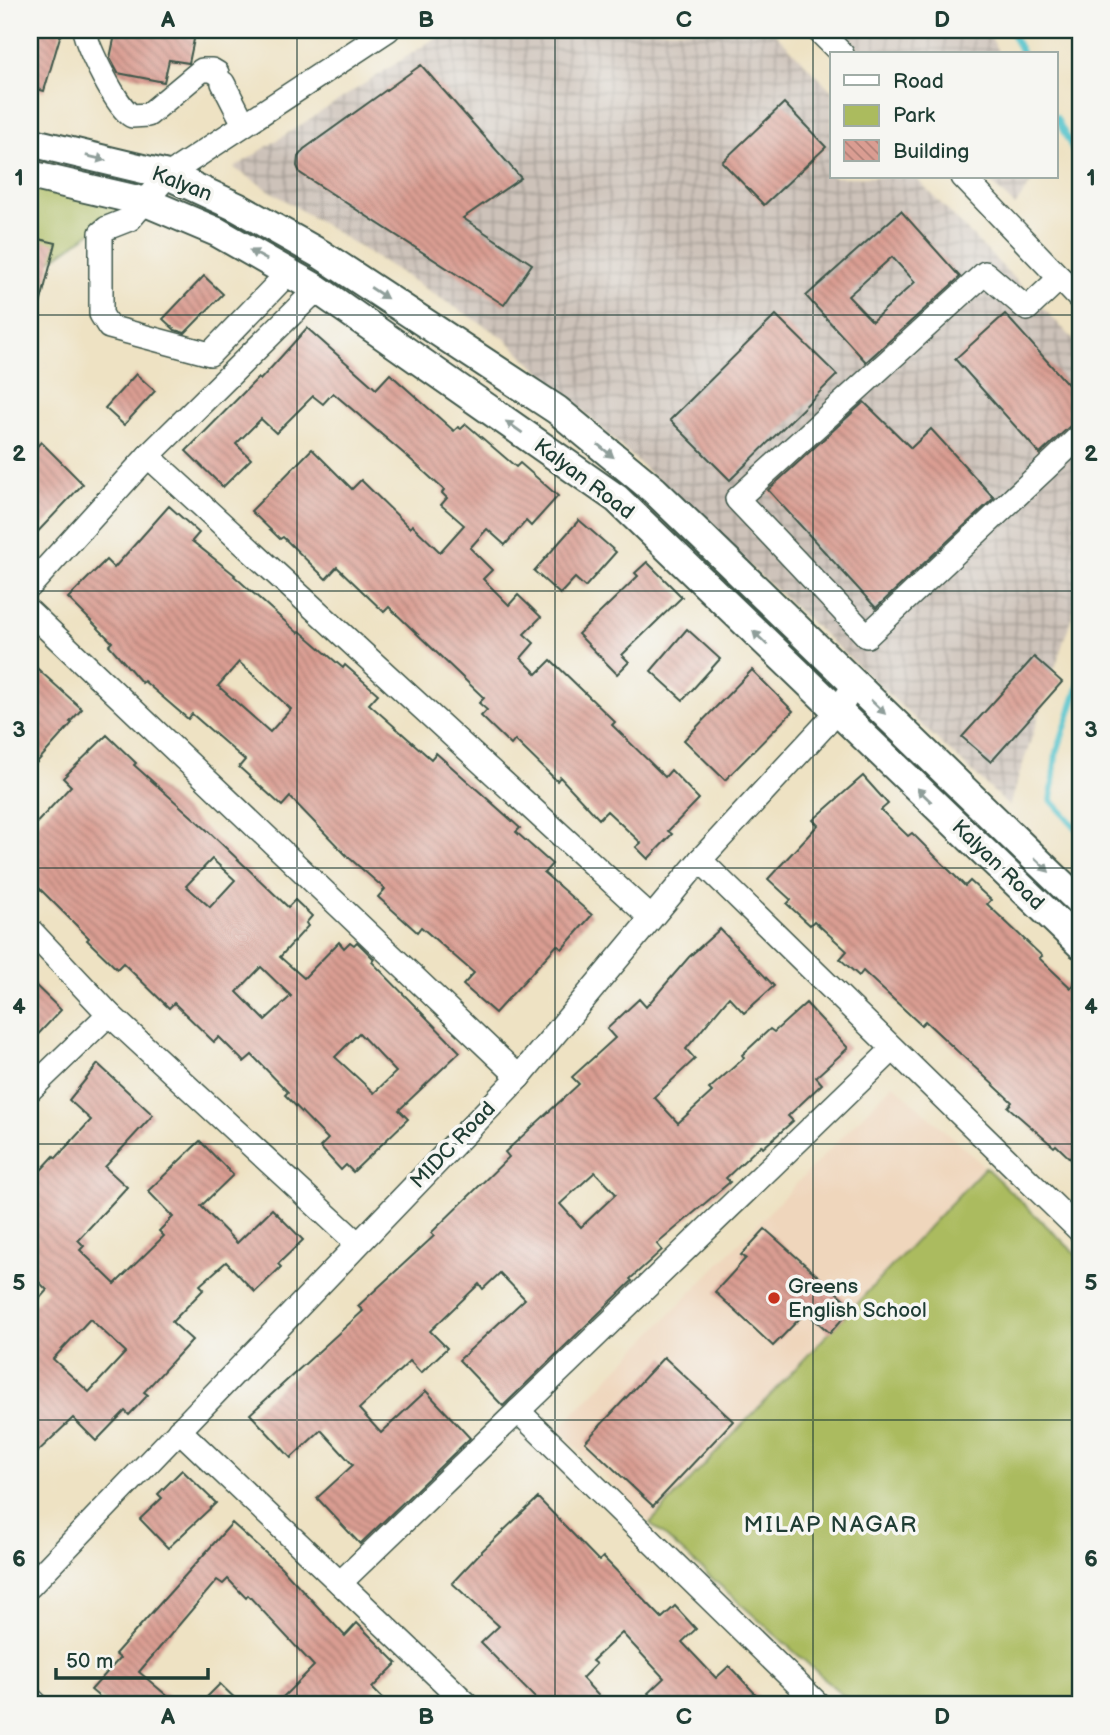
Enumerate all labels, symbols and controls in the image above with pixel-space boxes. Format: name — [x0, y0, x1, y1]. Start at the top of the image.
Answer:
text: A — [160, 6, 176, 34]
text: B — [418, 6, 434, 34]
text: C — [676, 6, 692, 34]
text: D — [934, 6, 950, 34]
legend — [830, 52, 1058, 178]
text: Road — [893, 69, 944, 94]
text: Park — [893, 103, 936, 128]
text: Building — [893, 139, 969, 164]
one-way arrow — [85, 153, 107, 164]
street label: Kalyan — [148, 161, 216, 207]
text: 1 — [14, 164, 24, 192]
text: 1 — [1086, 164, 1096, 192]
one-way arrow — [248, 249, 267, 261]
one-way arrow — [370, 286, 388, 300]
one-way arrow — [505, 420, 523, 434]
street label: Kalyan Road — [529, 433, 639, 525]
text: 2 — [12, 440, 26, 468]
text: 2 — [1084, 440, 1098, 468]
one-way arrow — [597, 443, 615, 458]
one-way arrow — [752, 630, 769, 646]
one-way arrow — [870, 699, 887, 716]
text: 3 — [12, 716, 26, 744]
text: 3 — [1084, 716, 1098, 744]
one-way arrow — [916, 788, 933, 804]
street label: Kalyan Road — [947, 815, 1049, 915]
one-way arrow — [1033, 857, 1050, 873]
text: 4 — [12, 993, 26, 1021]
text: 4 — [1084, 993, 1098, 1021]
street label: MIDC Road — [405, 1096, 501, 1194]
text: 5 — [12, 1269, 26, 1297]
text: 5 — [1084, 1269, 1098, 1297]
place label: Greens English School — [788, 1274, 927, 1323]
marker: Greens English School — [766, 1290, 782, 1306]
district label: MILAP NAGAR — [744, 1511, 918, 1539]
text: 6 — [12, 1545, 26, 1573]
text: 6 — [1084, 1545, 1098, 1573]
scale bar — [56, 1637, 208, 1681]
text: 50 m — [66, 1649, 113, 1674]
text: A — [160, 1703, 176, 1731]
text: B — [418, 1703, 434, 1731]
text: C — [676, 1703, 692, 1731]
text: D — [934, 1703, 950, 1731]

